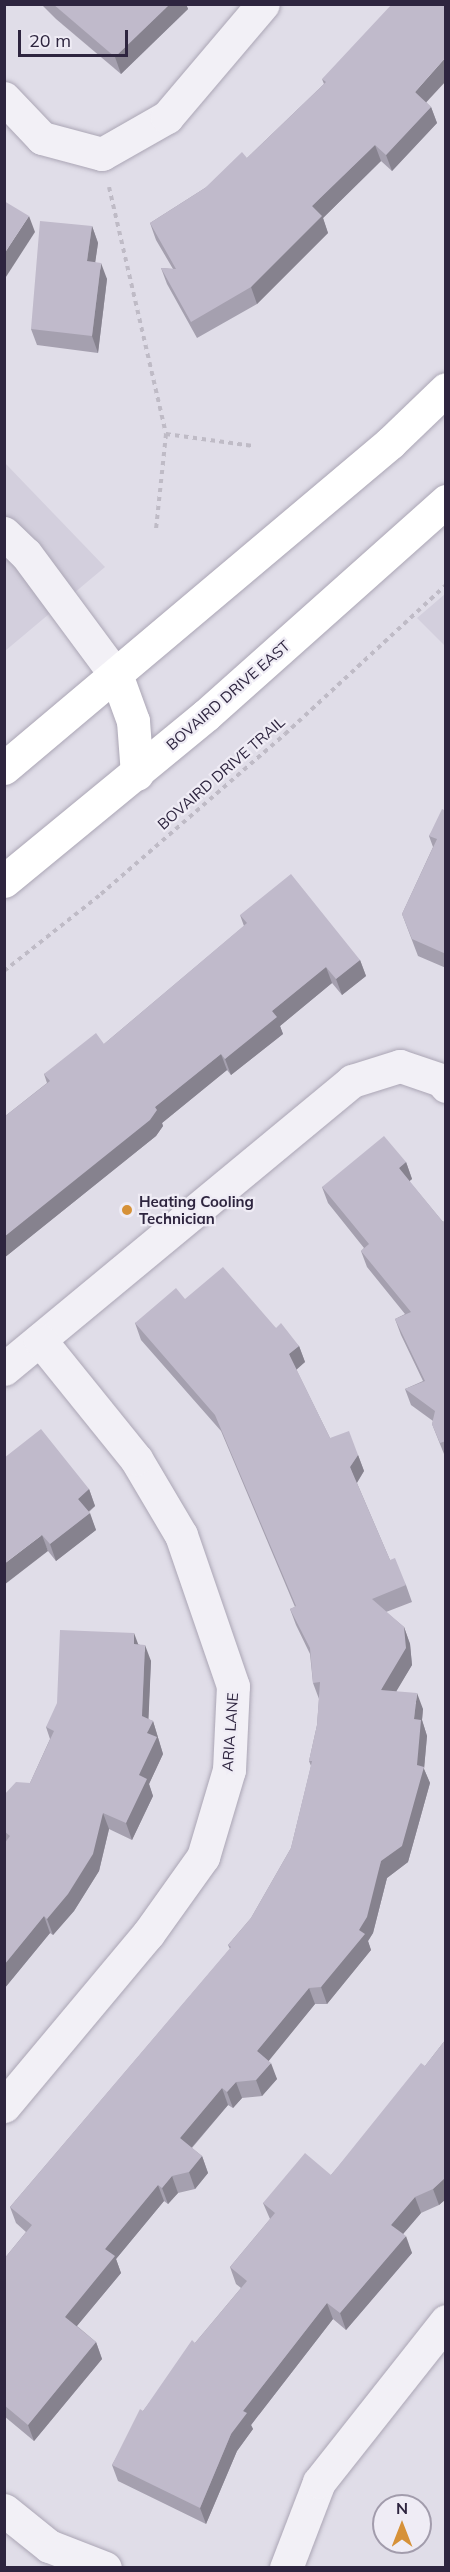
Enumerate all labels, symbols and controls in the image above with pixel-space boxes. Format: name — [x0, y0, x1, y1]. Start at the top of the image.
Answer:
scale bar — [21, 18, 130, 56]
text: 20 m — [29, 29, 71, 52]
street label: BOVAIRD DRIVE EAST — [162, 636, 294, 754]
street label: BOVAIRD DRIVE TRAIL — [154, 713, 288, 833]
place label: Heating Cooling Technician — [139, 1192, 254, 1227]
marker: Heating Cooling Technician — [120, 1203, 134, 1217]
street label: ARIA LANE — [218, 1692, 242, 1772]
north arrow — [372, 2494, 432, 2554]
text: N — [396, 2498, 408, 2518]

